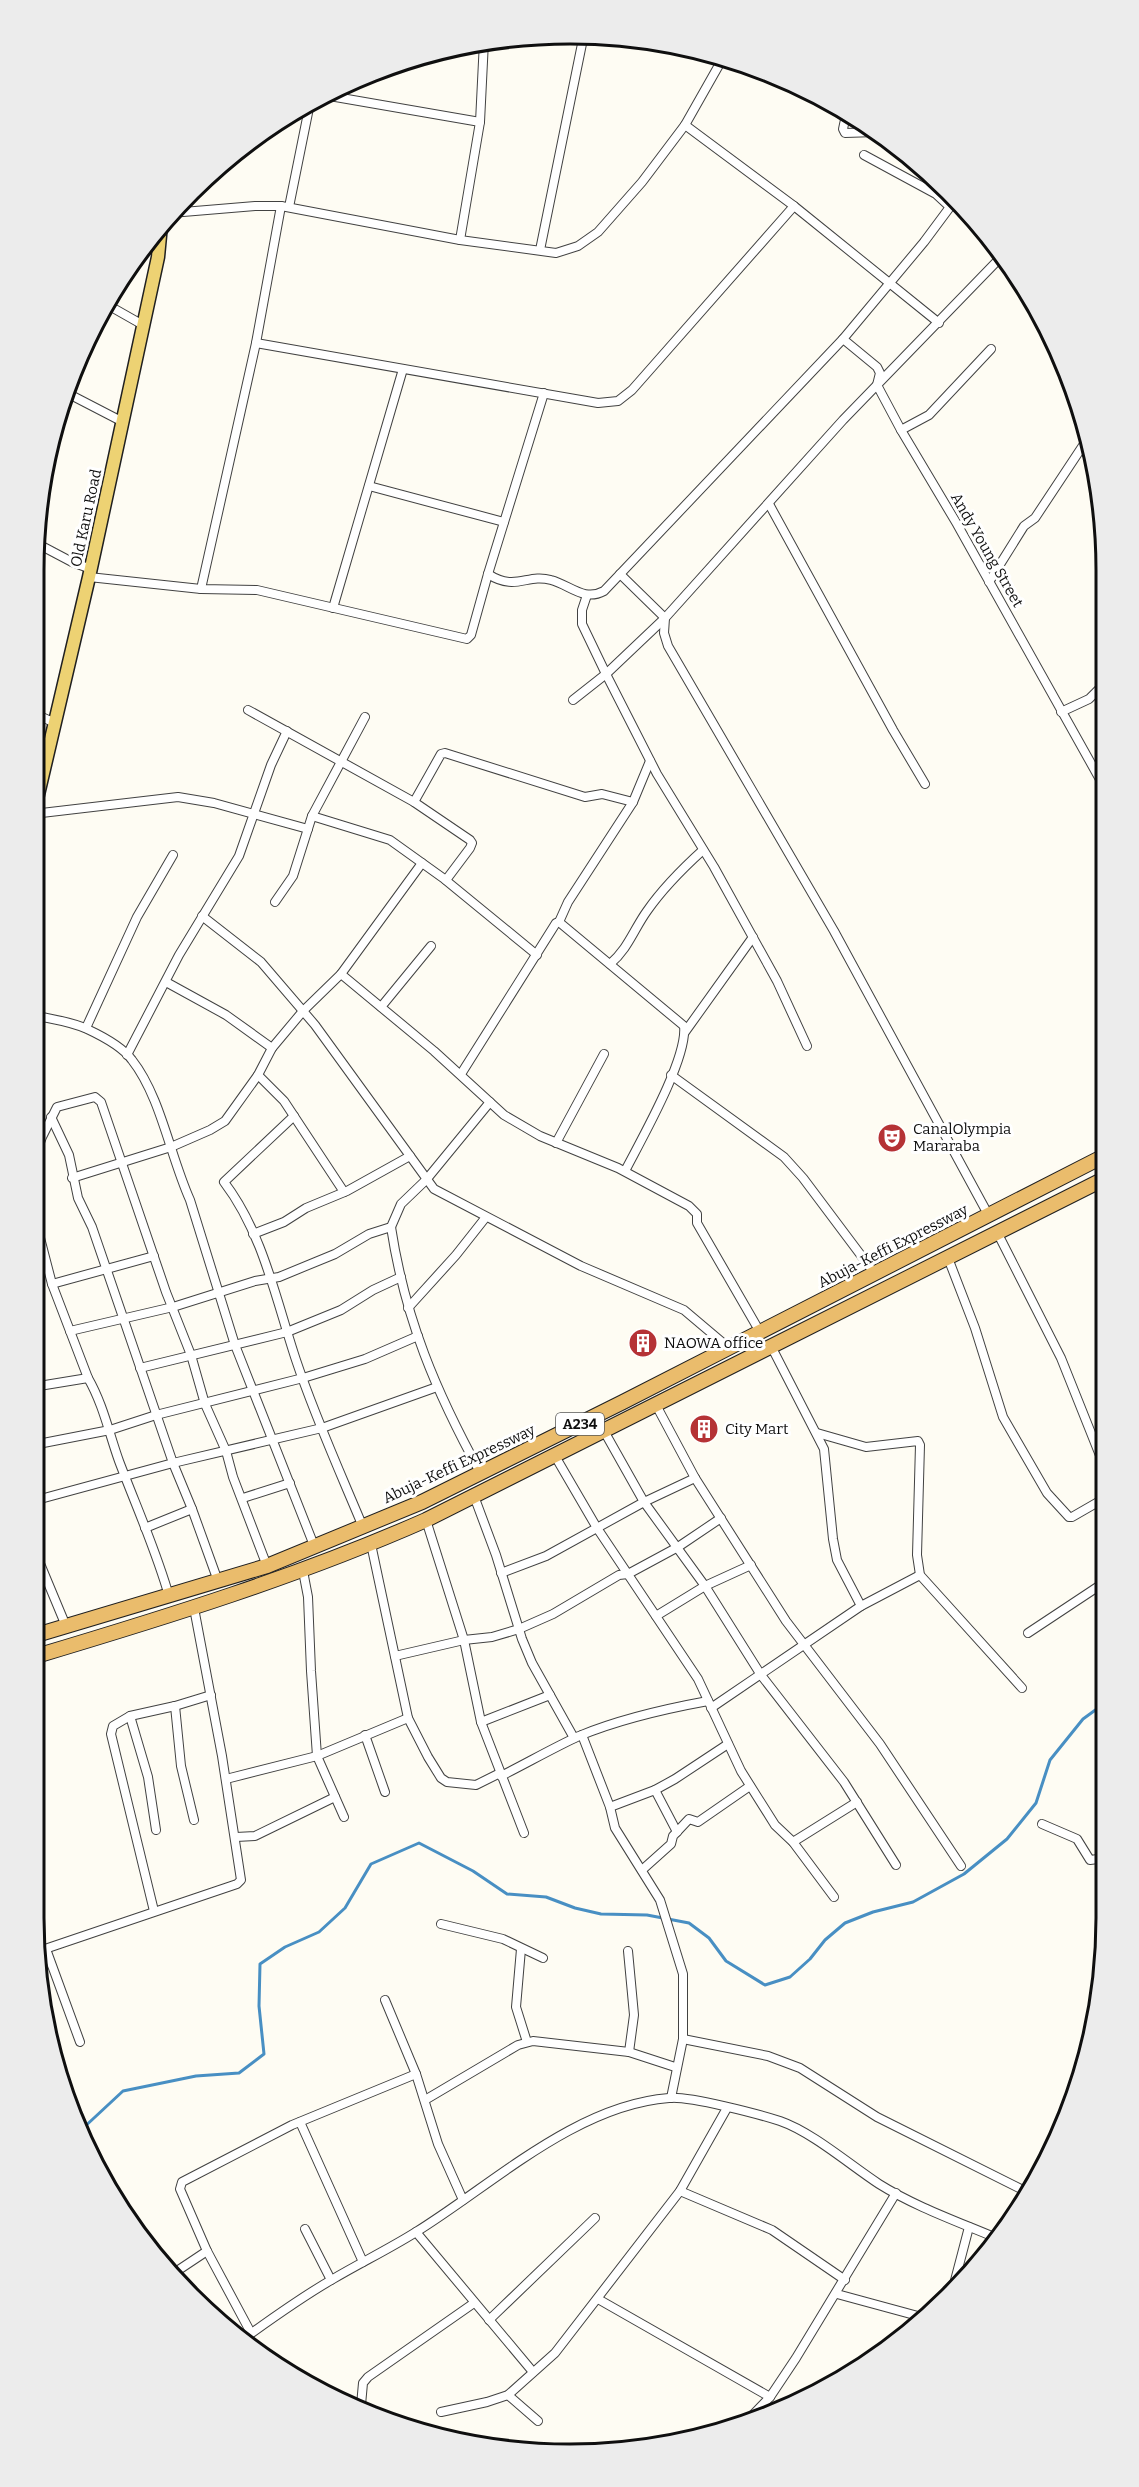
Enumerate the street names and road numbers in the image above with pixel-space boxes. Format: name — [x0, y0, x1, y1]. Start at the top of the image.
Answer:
street label: Old Karu Road — [67, 467, 105, 569]
street label: Andy Young Street — [947, 490, 1027, 611]
street label: Abuja-Keffi Expressway — [815, 1200, 971, 1292]
road number: A234 — [556, 1413, 604, 1435]
street label: Abuja-Keffi Expressway — [380, 1421, 538, 1507]

